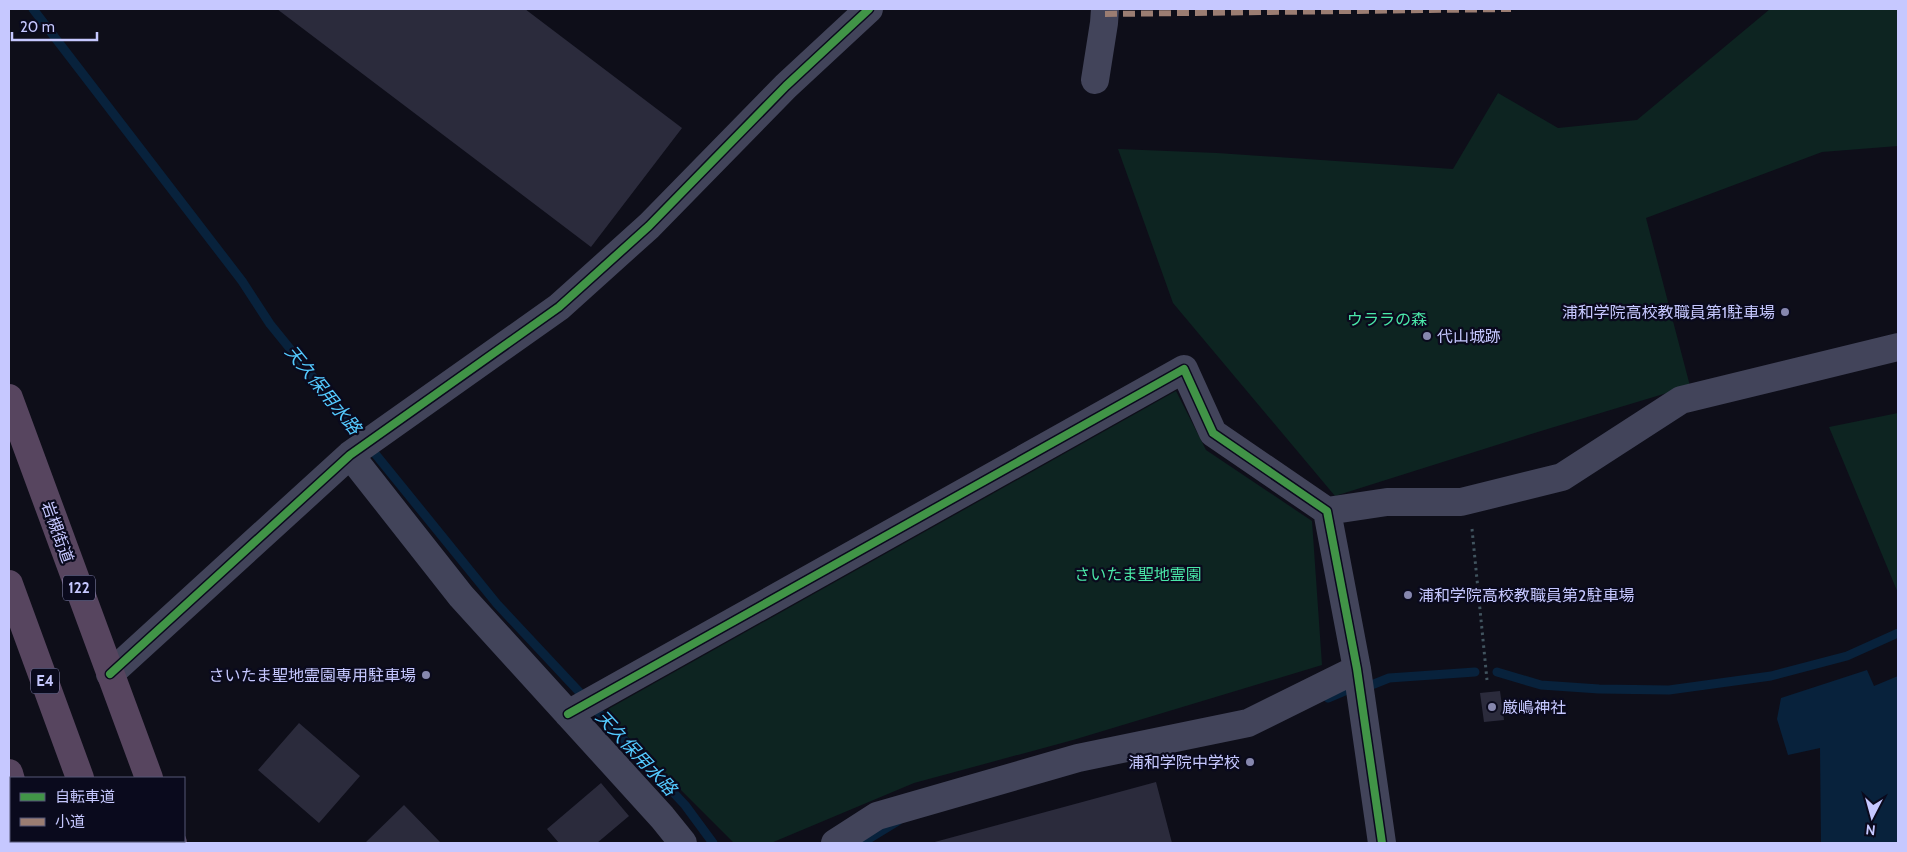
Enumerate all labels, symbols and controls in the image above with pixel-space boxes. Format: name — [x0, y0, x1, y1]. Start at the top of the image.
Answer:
scale bar — [12, 10, 98, 42]
text: 20 m — [20, 18, 55, 36]
place label: 浦和学院高校教職員第1駐車場 — [1562, 303, 1775, 322]
marker: 浦和学院高校教職員第1駐車場 — [1779, 306, 1791, 318]
park label: ウララの森 — [1347, 310, 1427, 329]
place label: 代山城跡 — [1437, 327, 1501, 346]
marker: 代山城跡 — [1421, 330, 1433, 342]
water label: 天久保用水路 — [280, 341, 367, 440]
street label: 岩槻街道 — [38, 499, 77, 565]
park label: さいたま聖地霊園 — [1074, 565, 1202, 584]
road number: 122 — [63, 576, 95, 600]
place label: 浦和学院高校教職員第2駐車場 — [1418, 586, 1634, 605]
marker: 浦和学院高校教職員第2駐車場 — [1402, 589, 1414, 601]
place label: さいたま聖地霊園専用駐車場 — [208, 666, 416, 685]
road number: E4 — [31, 668, 59, 694]
marker: さいたま聖地霊園専用駐車場 — [420, 669, 432, 681]
place label: 厳嶋神社 — [1502, 698, 1566, 717]
marker: 厳嶋神社 — [1486, 701, 1498, 713]
water label: 天久保用水路 — [591, 706, 682, 801]
place label: 浦和学院中学校 — [1128, 753, 1240, 772]
marker: 浦和学院中学校 — [1244, 756, 1256, 768]
legend — [10, 777, 185, 842]
text: 自転車道 — [55, 788, 115, 806]
north arrow — [1847, 792, 1897, 842]
text: 小道 — [55, 813, 85, 831]
text: N — [1865, 820, 1877, 839]

